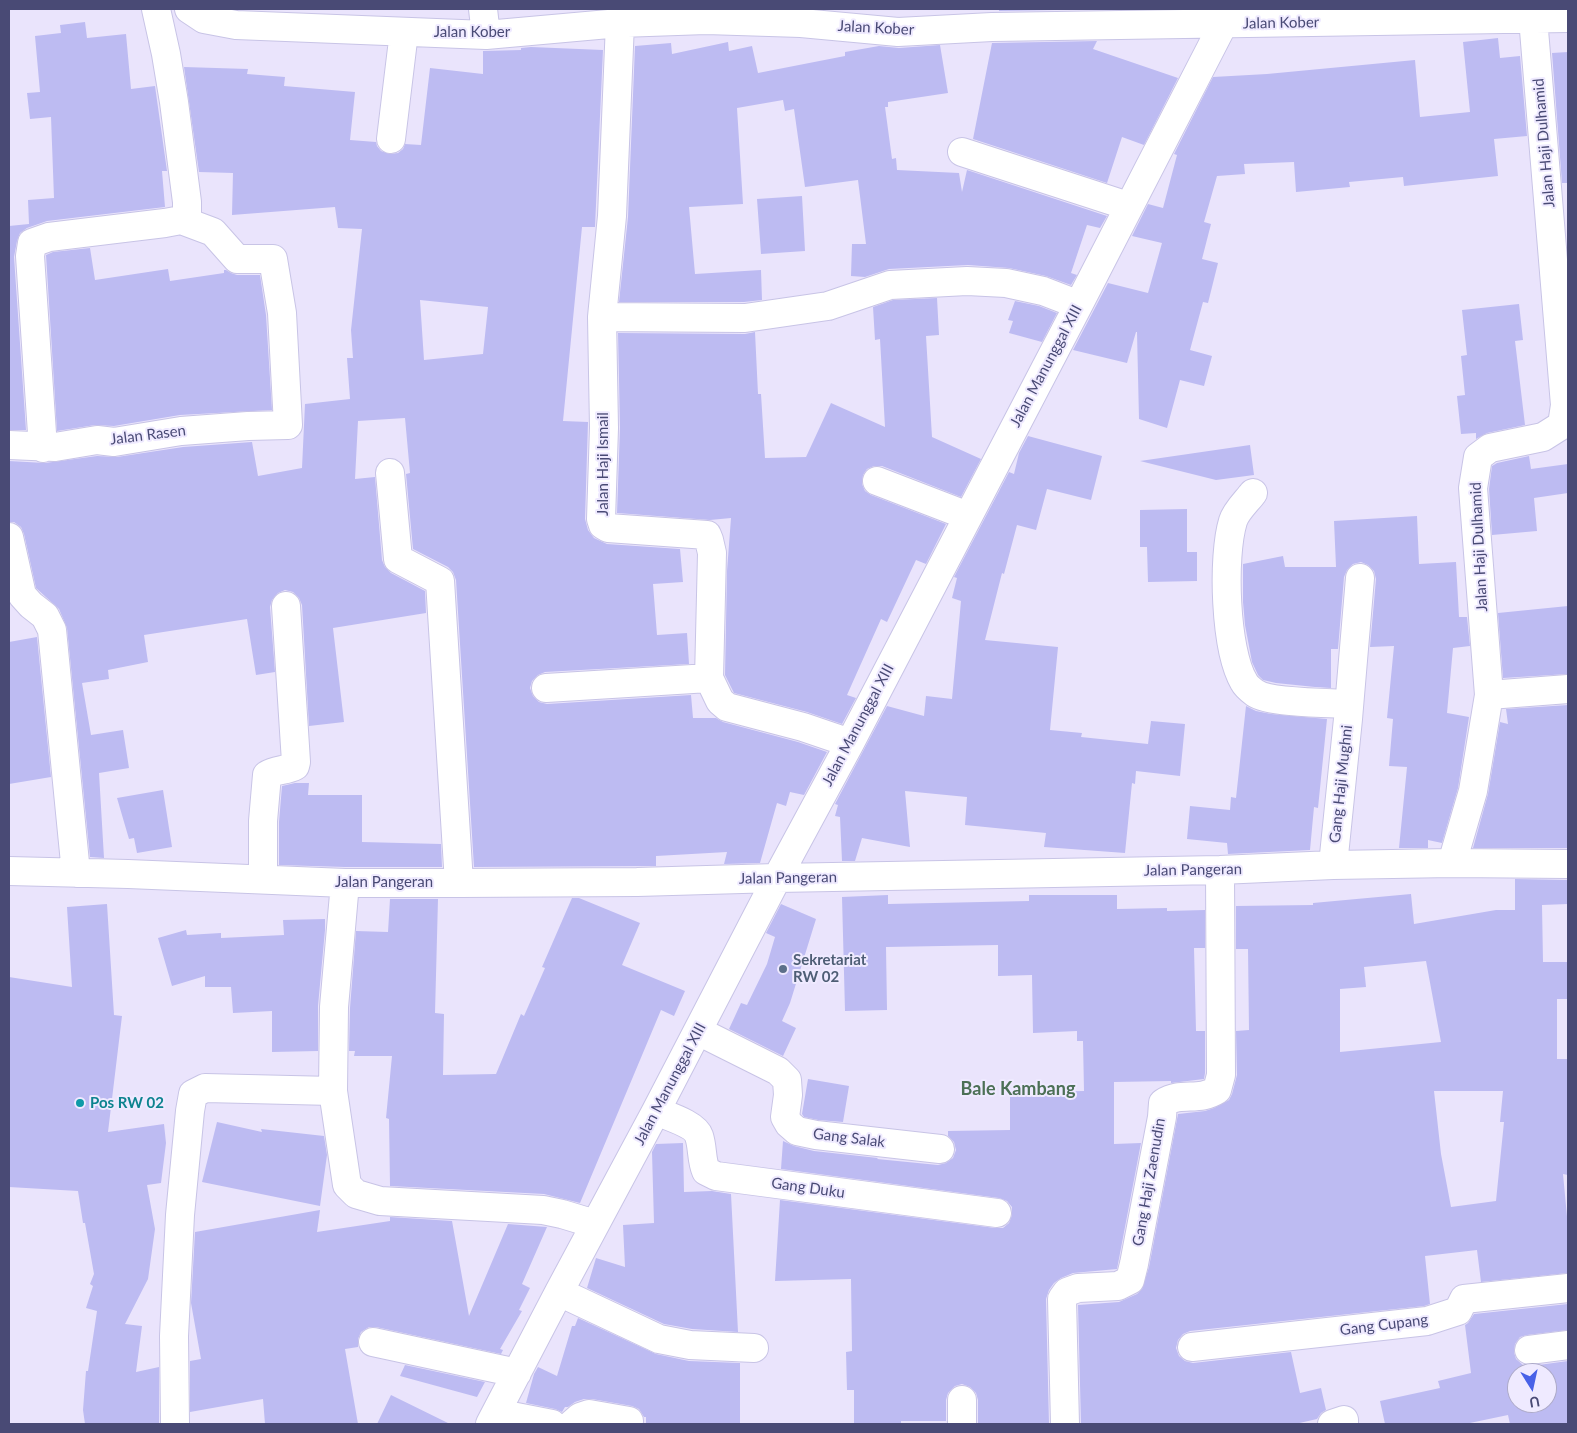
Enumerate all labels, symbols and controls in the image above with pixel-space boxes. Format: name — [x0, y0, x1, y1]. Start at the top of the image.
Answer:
street label: Jalan Kober — [1243, 13, 1319, 33]
street label: Jalan Kober — [837, 17, 915, 39]
street label: Jalan Kober — [434, 23, 510, 41]
street label: Jalan Haji Dulhamid — [1529, 78, 1559, 208]
street label: Jalan Manunggal XIII — [1006, 302, 1086, 430]
street label: Jalan Haji Ismail — [594, 412, 612, 516]
street label: Jalan Rasen — [109, 421, 187, 449]
street label: Jalan Haji Dulhamid — [1467, 482, 1491, 612]
street label: Jalan Manunggal XIII — [818, 661, 898, 789]
street label: Gang Haji Mughni — [1326, 724, 1356, 844]
street label: Jalan Pangeran — [1144, 860, 1242, 880]
street label: Jalan Pangeran — [739, 868, 837, 888]
street label: Jalan Pangeran — [335, 873, 433, 891]
place label: Sekretariat RW 02 — [793, 951, 866, 986]
marker: Sekretariat RW 02 — [777, 963, 789, 975]
street label: Jalan Manunggal XIII — [630, 1020, 710, 1148]
district label: Bale Kambang — [961, 1078, 1075, 1100]
place label: Pos RW 02 — [90, 1094, 164, 1112]
marker: Pos RW 02 — [74, 1097, 86, 1109]
street label: Gang Haji Zaenudin — [1129, 1117, 1169, 1247]
street label: Gang Salak — [812, 1125, 886, 1151]
street label: Gang Duku — [770, 1174, 846, 1202]
street label: Gang Cupang — [1339, 1311, 1429, 1339]
north arrow — [1507, 1363, 1557, 1413]
text: U — [1528, 1393, 1541, 1412]

